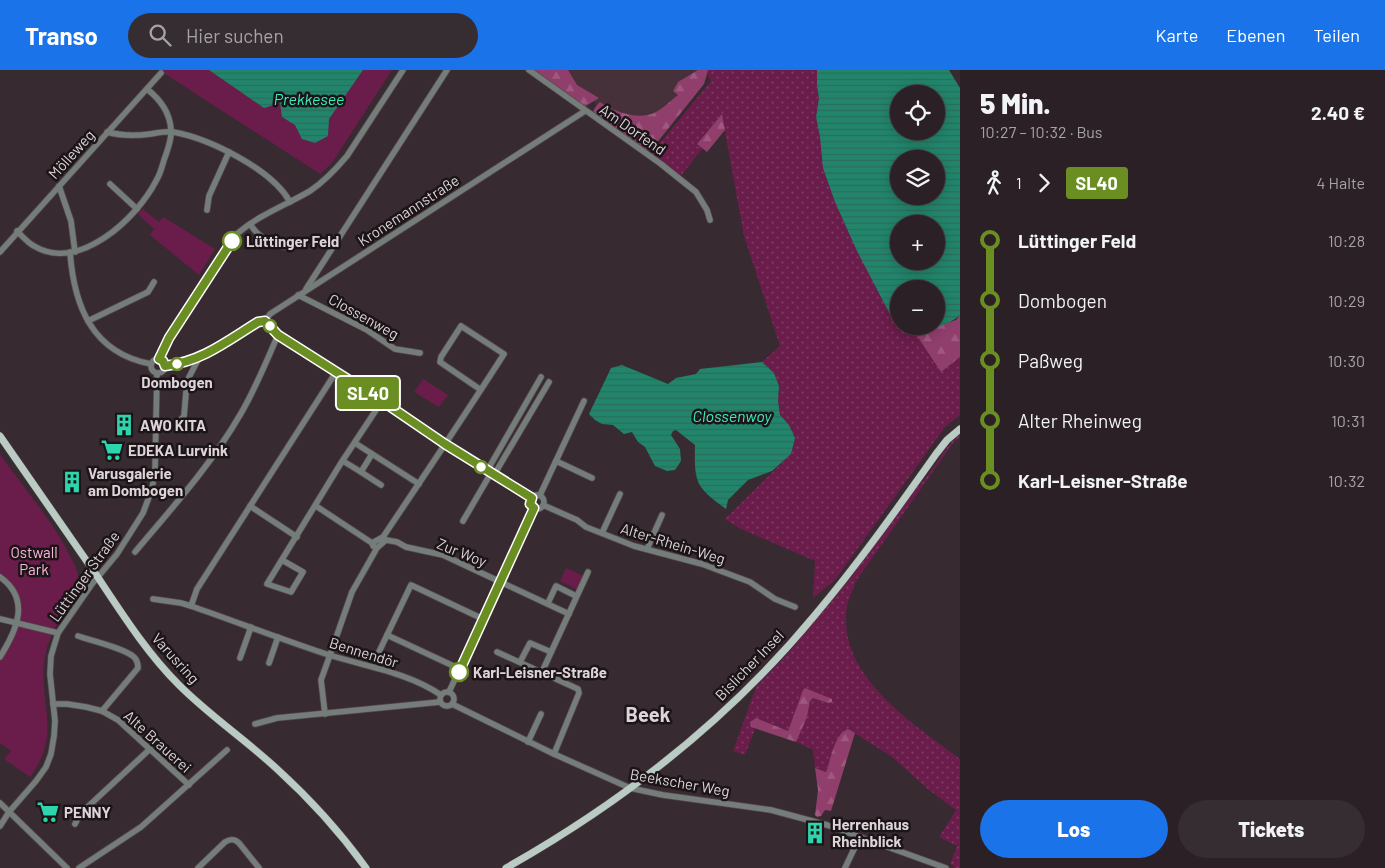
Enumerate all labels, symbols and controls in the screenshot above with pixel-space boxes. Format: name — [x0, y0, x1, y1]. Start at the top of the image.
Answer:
search box — [128, 13, 478, 58]
text: Transo — [25, 21, 98, 50]
icon: search — [146, 21, 174, 49]
text: Hier suchen — [186, 24, 284, 47]
text: Karte — [1155, 24, 1198, 46]
text: Ebenen — [1226, 24, 1285, 46]
text: Teilen — [1313, 24, 1360, 46]
map controls — [890, 85, 945, 335]
button: locate — [890, 85, 945, 140]
text: 5 Min. — [980, 86, 1051, 120]
water label: Prekkesee — [274, 89, 344, 108]
street label: Am Dorfend — [597, 100, 669, 158]
text: 2.40 € — [1311, 101, 1365, 124]
text: 10:27 – 10:32 · Bus — [980, 122, 1103, 141]
street label: Mölleweg — [44, 126, 98, 182]
button: layers — [890, 150, 945, 205]
icon: walk — [980, 169, 1008, 197]
icon: forward — [1030, 169, 1058, 197]
street label: Kronemannstraße — [354, 171, 462, 249]
text: SL40 — [1076, 172, 1118, 194]
text: 1 — [1016, 173, 1022, 192]
text: 4 Halte — [1317, 173, 1365, 192]
button: + — [890, 215, 945, 270]
text: Lüttinger Feld — [1018, 229, 1136, 252]
marker: Lüttinger Feld — [222, 231, 242, 251]
text: 10:28 — [1328, 231, 1365, 250]
place label: Lüttinger Feld — [246, 232, 339, 250]
button: − — [890, 280, 945, 335]
street label: Clossenweg — [326, 289, 402, 343]
text: Dombogen — [1018, 289, 1107, 312]
text: 10:29 — [1328, 291, 1365, 310]
unlabelled marker — [263, 319, 277, 333]
text: Paßweg — [1018, 349, 1083, 372]
text: 10:30 — [1328, 351, 1365, 370]
marker: Dombogen — [170, 357, 184, 371]
place label: Dombogen — [141, 373, 213, 391]
line badge: SL40 — [333, 377, 403, 409]
text: SL40 — [347, 382, 389, 404]
water label: Clossenwoy — [693, 406, 772, 425]
text: Alter Rheinweg — [1018, 409, 1142, 432]
text: 10:31 — [1331, 411, 1365, 430]
building icon: AWO KITA — [111, 412, 137, 438]
place label: AWO KITA — [140, 416, 206, 434]
supermarket icon: EDEKA Lurvink — [99, 437, 125, 463]
place label: EDEKA Lurvink — [128, 441, 228, 459]
unlabelled marker — [474, 460, 488, 474]
place label: Varusgalerie am Dombogen — [88, 464, 183, 499]
building icon: Varusgalerie am Dombogen — [59, 469, 85, 495]
text: Karl-Leisner-Straße — [1018, 469, 1188, 492]
text: 10:32 — [1328, 471, 1365, 490]
street label: Alter-Rhein-Weg — [619, 519, 727, 567]
street label: Lüttinger Straße — [45, 527, 123, 625]
street label: Zur Woy — [435, 534, 490, 570]
park label: Ostwall Park — [10, 543, 58, 578]
street label: Bislicher Insel — [711, 626, 787, 704]
street label: Varusring — [149, 629, 203, 687]
street label: Bennendör — [327, 633, 401, 671]
marker: Karl-Leisner-Straße — [449, 662, 469, 682]
place label: Karl-Leisner-Straße — [473, 663, 607, 681]
district label: Beek — [626, 702, 671, 726]
street label: Alte Brauerei — [121, 706, 195, 776]
street label: Beekscher Weg — [629, 764, 731, 800]
supermarket icon: PENNY — [35, 799, 61, 825]
button: Los — [980, 800, 1168, 858]
button: Tickets — [1178, 800, 1365, 858]
place label: PENNY — [64, 803, 111, 821]
place label: Herrenhaus Rheinblick — [832, 815, 910, 850]
building icon: Herrenhaus Rheinblick — [802, 820, 828, 846]

